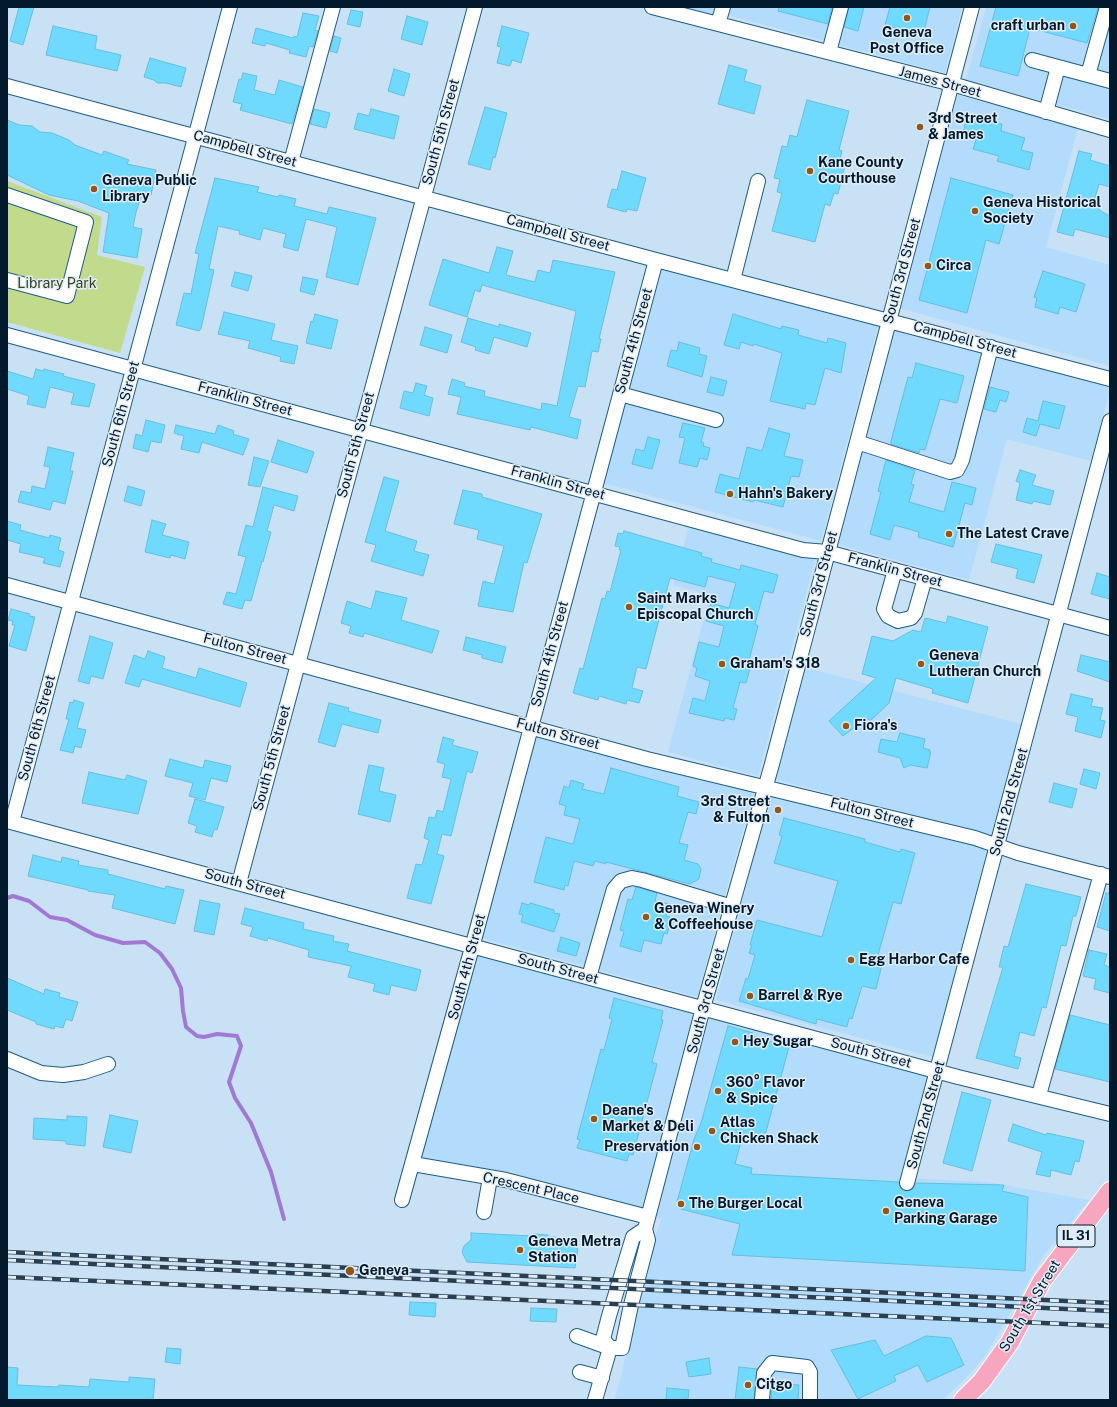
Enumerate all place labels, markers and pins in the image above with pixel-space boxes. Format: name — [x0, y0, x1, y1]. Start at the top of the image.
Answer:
marker: Geneva Post Office — [902, 13, 912, 23]
place label: craft urban — [991, 18, 1065, 34]
marker: craft urban — [1068, 21, 1078, 31]
place label: Geneva Post Office — [870, 25, 944, 58]
place label: 3rd Street & James — [928, 111, 998, 144]
marker: 3rd Street & James — [915, 122, 925, 132]
place label: Kane County Courthouse — [818, 155, 904, 188]
marker: Kane County Courthouse — [805, 166, 815, 176]
place label: Geneva Public Library — [102, 173, 197, 206]
marker: Geneva Public Library — [89, 184, 99, 194]
place label: Geneva Historical Society — [983, 195, 1101, 228]
marker: Geneva Historical Society — [970, 206, 980, 216]
place label: Circa — [936, 258, 971, 274]
marker: Circa — [923, 261, 933, 271]
place label: Hahn's Bakery — [738, 486, 833, 502]
marker: Hahn's Bakery — [725, 489, 735, 499]
place label: The Latest Crave — [957, 526, 1069, 542]
marker: The Latest Crave — [944, 529, 954, 539]
place label: Saint Marks Episcopal Church — [637, 591, 754, 624]
marker: Saint Marks Episcopal Church — [624, 602, 634, 612]
place label: Geneva Lutheran Church — [929, 648, 1041, 680]
place label: Graham's 318 — [730, 656, 820, 672]
marker: Graham's 318 — [717, 659, 727, 669]
marker: Geneva Lutheran Church — [916, 659, 926, 669]
place label: Fiora's — [854, 718, 897, 734]
marker: Fiora's — [841, 721, 851, 731]
place label: 3rd Street & Fulton — [700, 794, 770, 826]
marker: 3rd Street & Fulton — [773, 805, 783, 815]
place label: Geneva Winery & Coffeehouse — [654, 901, 754, 934]
marker: Geneva Winery & Coffeehouse — [641, 912, 651, 922]
place label: Egg Harbor Cafe — [859, 952, 970, 968]
marker: Egg Harbor Cafe — [846, 955, 856, 965]
place label: Barrel & Rye — [758, 988, 842, 1004]
marker: Barrel & Rye — [745, 991, 755, 1001]
place label: Hey Sugar — [743, 1034, 813, 1050]
marker: Hey Sugar — [730, 1037, 740, 1047]
place label: 360° Flavor & Spice — [726, 1075, 805, 1108]
marker: 360° Flavor & Spice — [713, 1086, 723, 1096]
place label: Deane's Market & Deli — [602, 1103, 694, 1136]
marker: Deane's Market & Deli — [589, 1114, 599, 1124]
place label: Atlas Chicken Shack — [720, 1115, 819, 1148]
marker: Atlas Chicken Shack — [707, 1126, 717, 1136]
place label: Preservation — [604, 1139, 689, 1155]
marker: Preservation — [692, 1142, 702, 1152]
place label: Geneva Parking Garage — [894, 1195, 998, 1228]
place label: The Burger Local — [689, 1196, 803, 1212]
marker: The Burger Local — [676, 1199, 686, 1209]
marker: Geneva Parking Garage — [881, 1206, 891, 1216]
place label: Geneva Metra Station — [528, 1234, 621, 1266]
marker: Geneva Metra Station — [515, 1245, 525, 1255]
place label: Geneva — [359, 1263, 409, 1279]
marker: Geneva — [344, 1265, 356, 1277]
place label: Citgo — [756, 1377, 792, 1393]
marker: Citgo — [743, 1380, 753, 1390]

